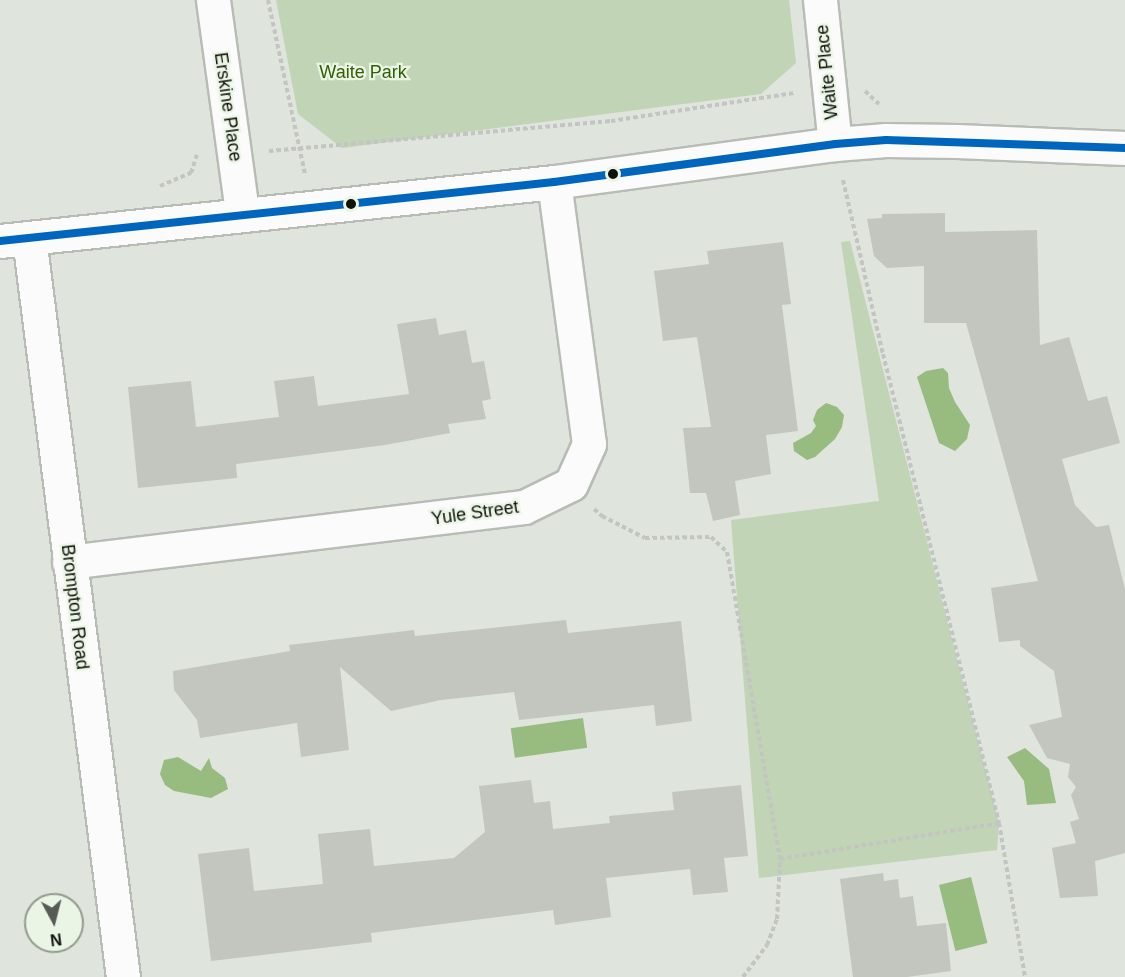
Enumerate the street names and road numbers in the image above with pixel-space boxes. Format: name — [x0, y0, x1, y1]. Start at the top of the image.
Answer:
street label: Waite Place — [811, 23, 843, 121]
street label: Erskine Place — [210, 51, 246, 163]
street label: Yule Street — [430, 496, 520, 530]
street label: Brompton Road — [57, 543, 93, 671]

